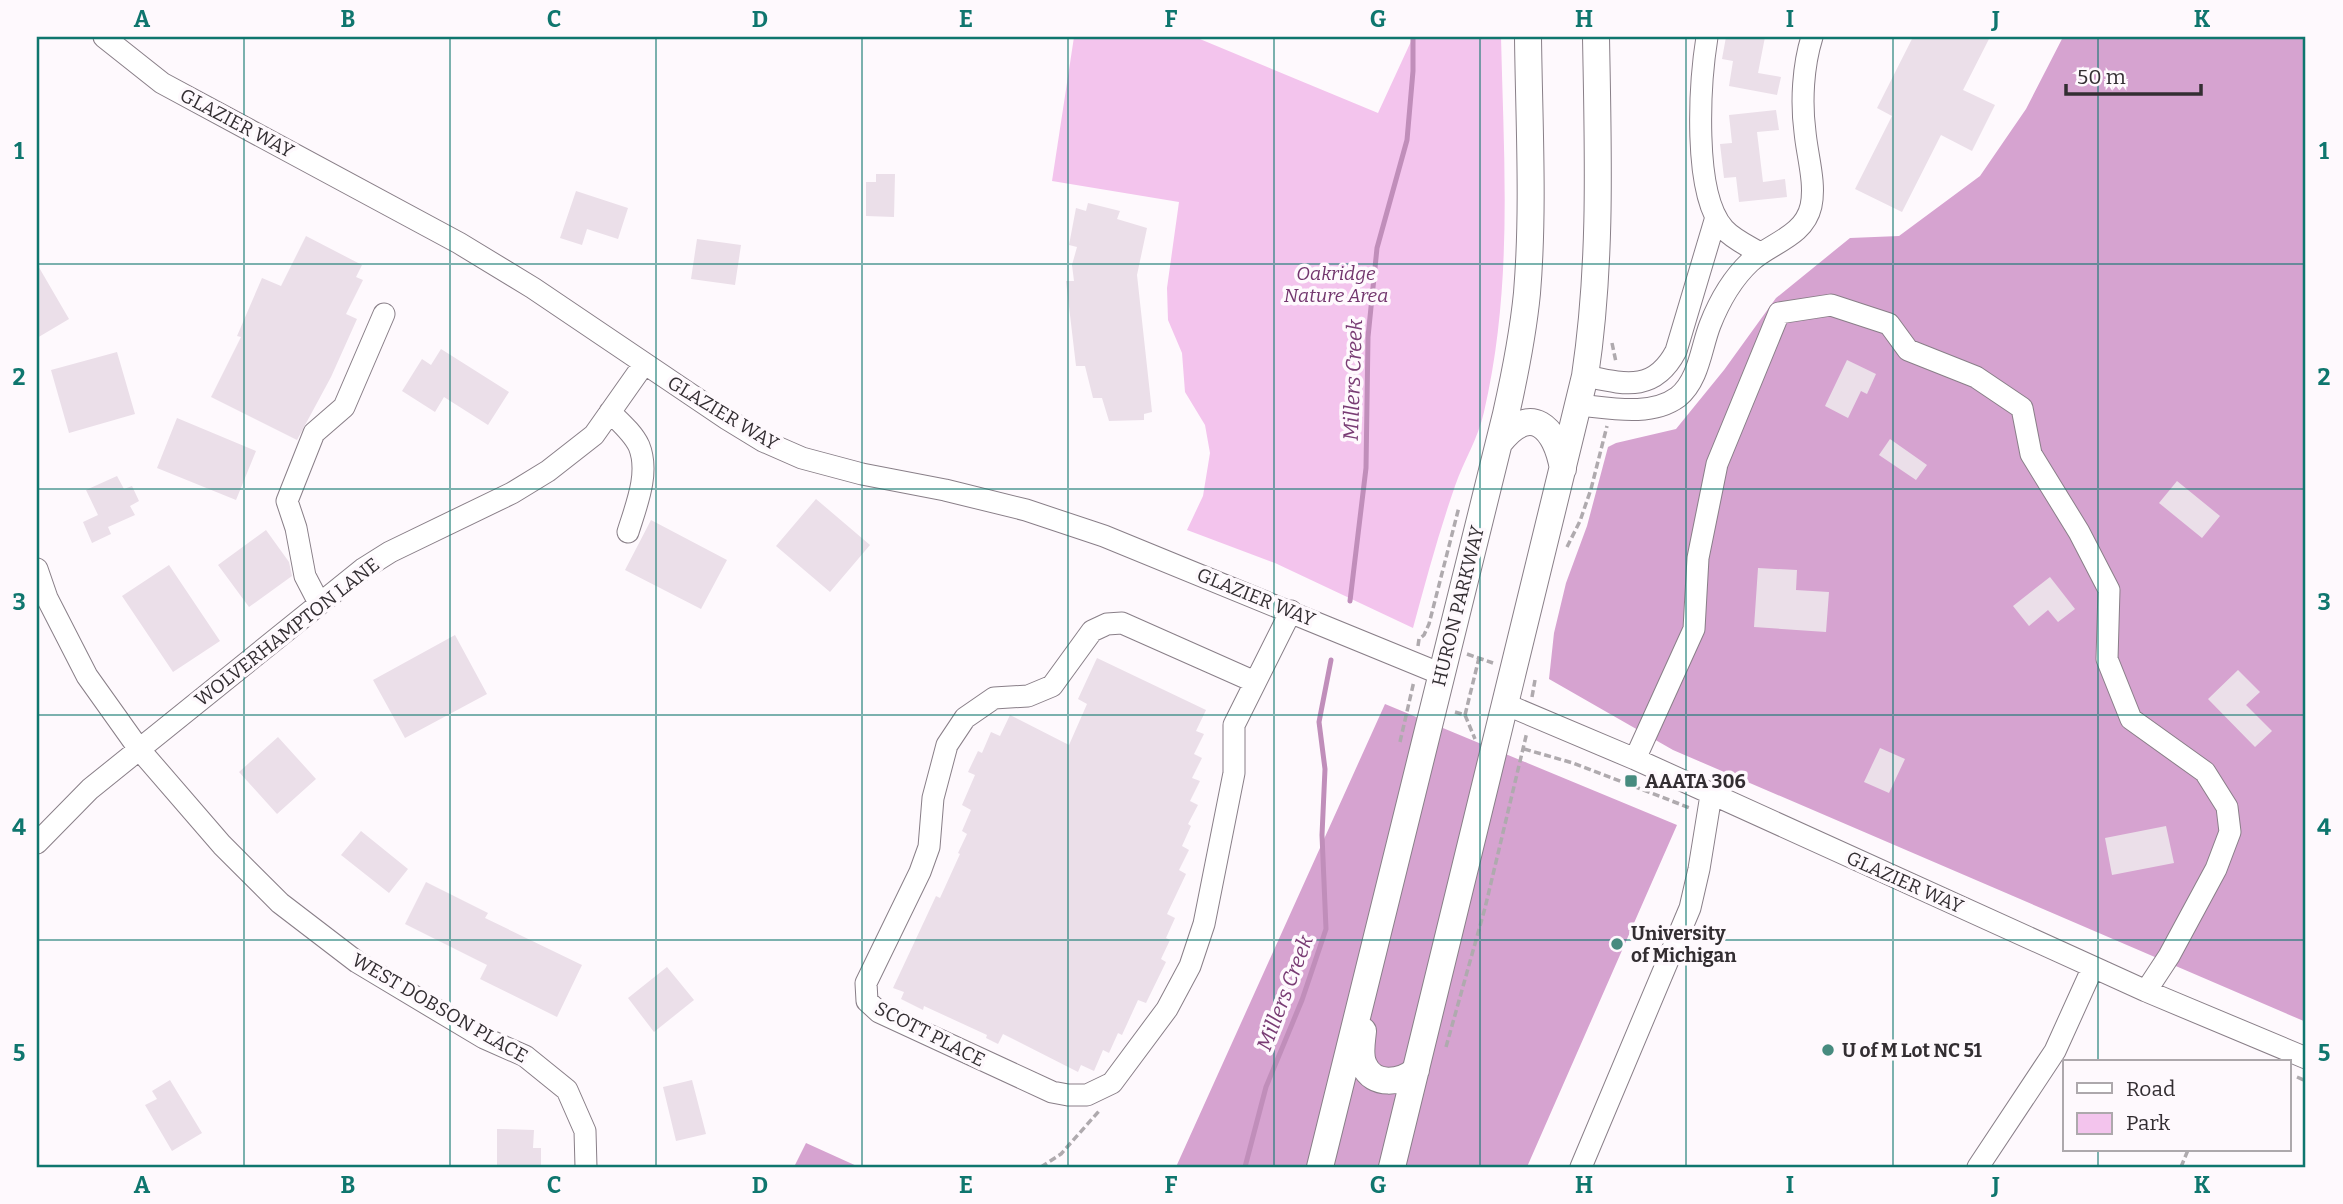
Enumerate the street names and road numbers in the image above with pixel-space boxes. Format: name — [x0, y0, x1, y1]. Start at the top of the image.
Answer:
street label: GLAZIER WAY — [176, 83, 298, 163]
street label: GLAZIER WAY — [663, 371, 783, 456]
street label: HURON PARKWAY — [1427, 523, 1489, 689]
street label: WOLVERHAMPTON LANE — [190, 553, 384, 711]
street label: GLAZIER WAY — [1194, 563, 1319, 631]
street label: GLAZIER WAY — [1843, 846, 1968, 918]
street label: WEST DOBSON PLACE — [348, 948, 532, 1068]
street label: SCOTT PLACE — [871, 996, 989, 1072]

